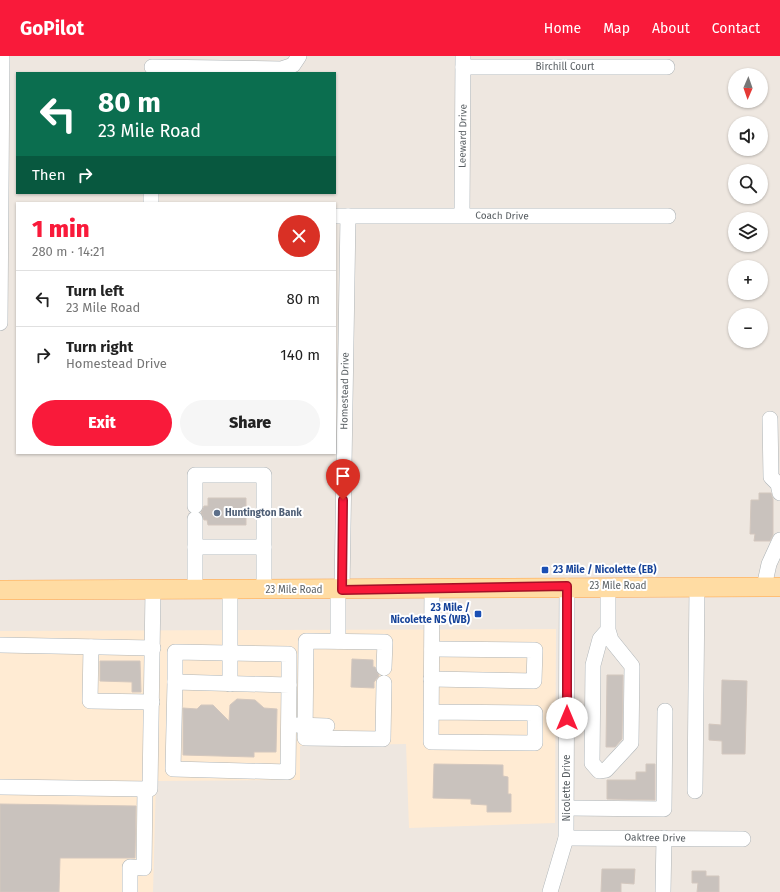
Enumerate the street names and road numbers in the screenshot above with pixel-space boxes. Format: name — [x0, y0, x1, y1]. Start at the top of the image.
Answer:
street label: Birchill Court — [536, 61, 595, 73]
street label: Leeward Drive — [456, 104, 470, 168]
street label: Coach Drive — [475, 210, 529, 222]
street label: Homestead Drive — [338, 352, 352, 430]
street label: 23 Mile Road — [589, 580, 647, 592]
street label: 23 Mile Road — [265, 584, 323, 596]
street label: Nicolette Drive — [561, 754, 573, 822]
street label: Oaktree Drive — [624, 831, 686, 845]

